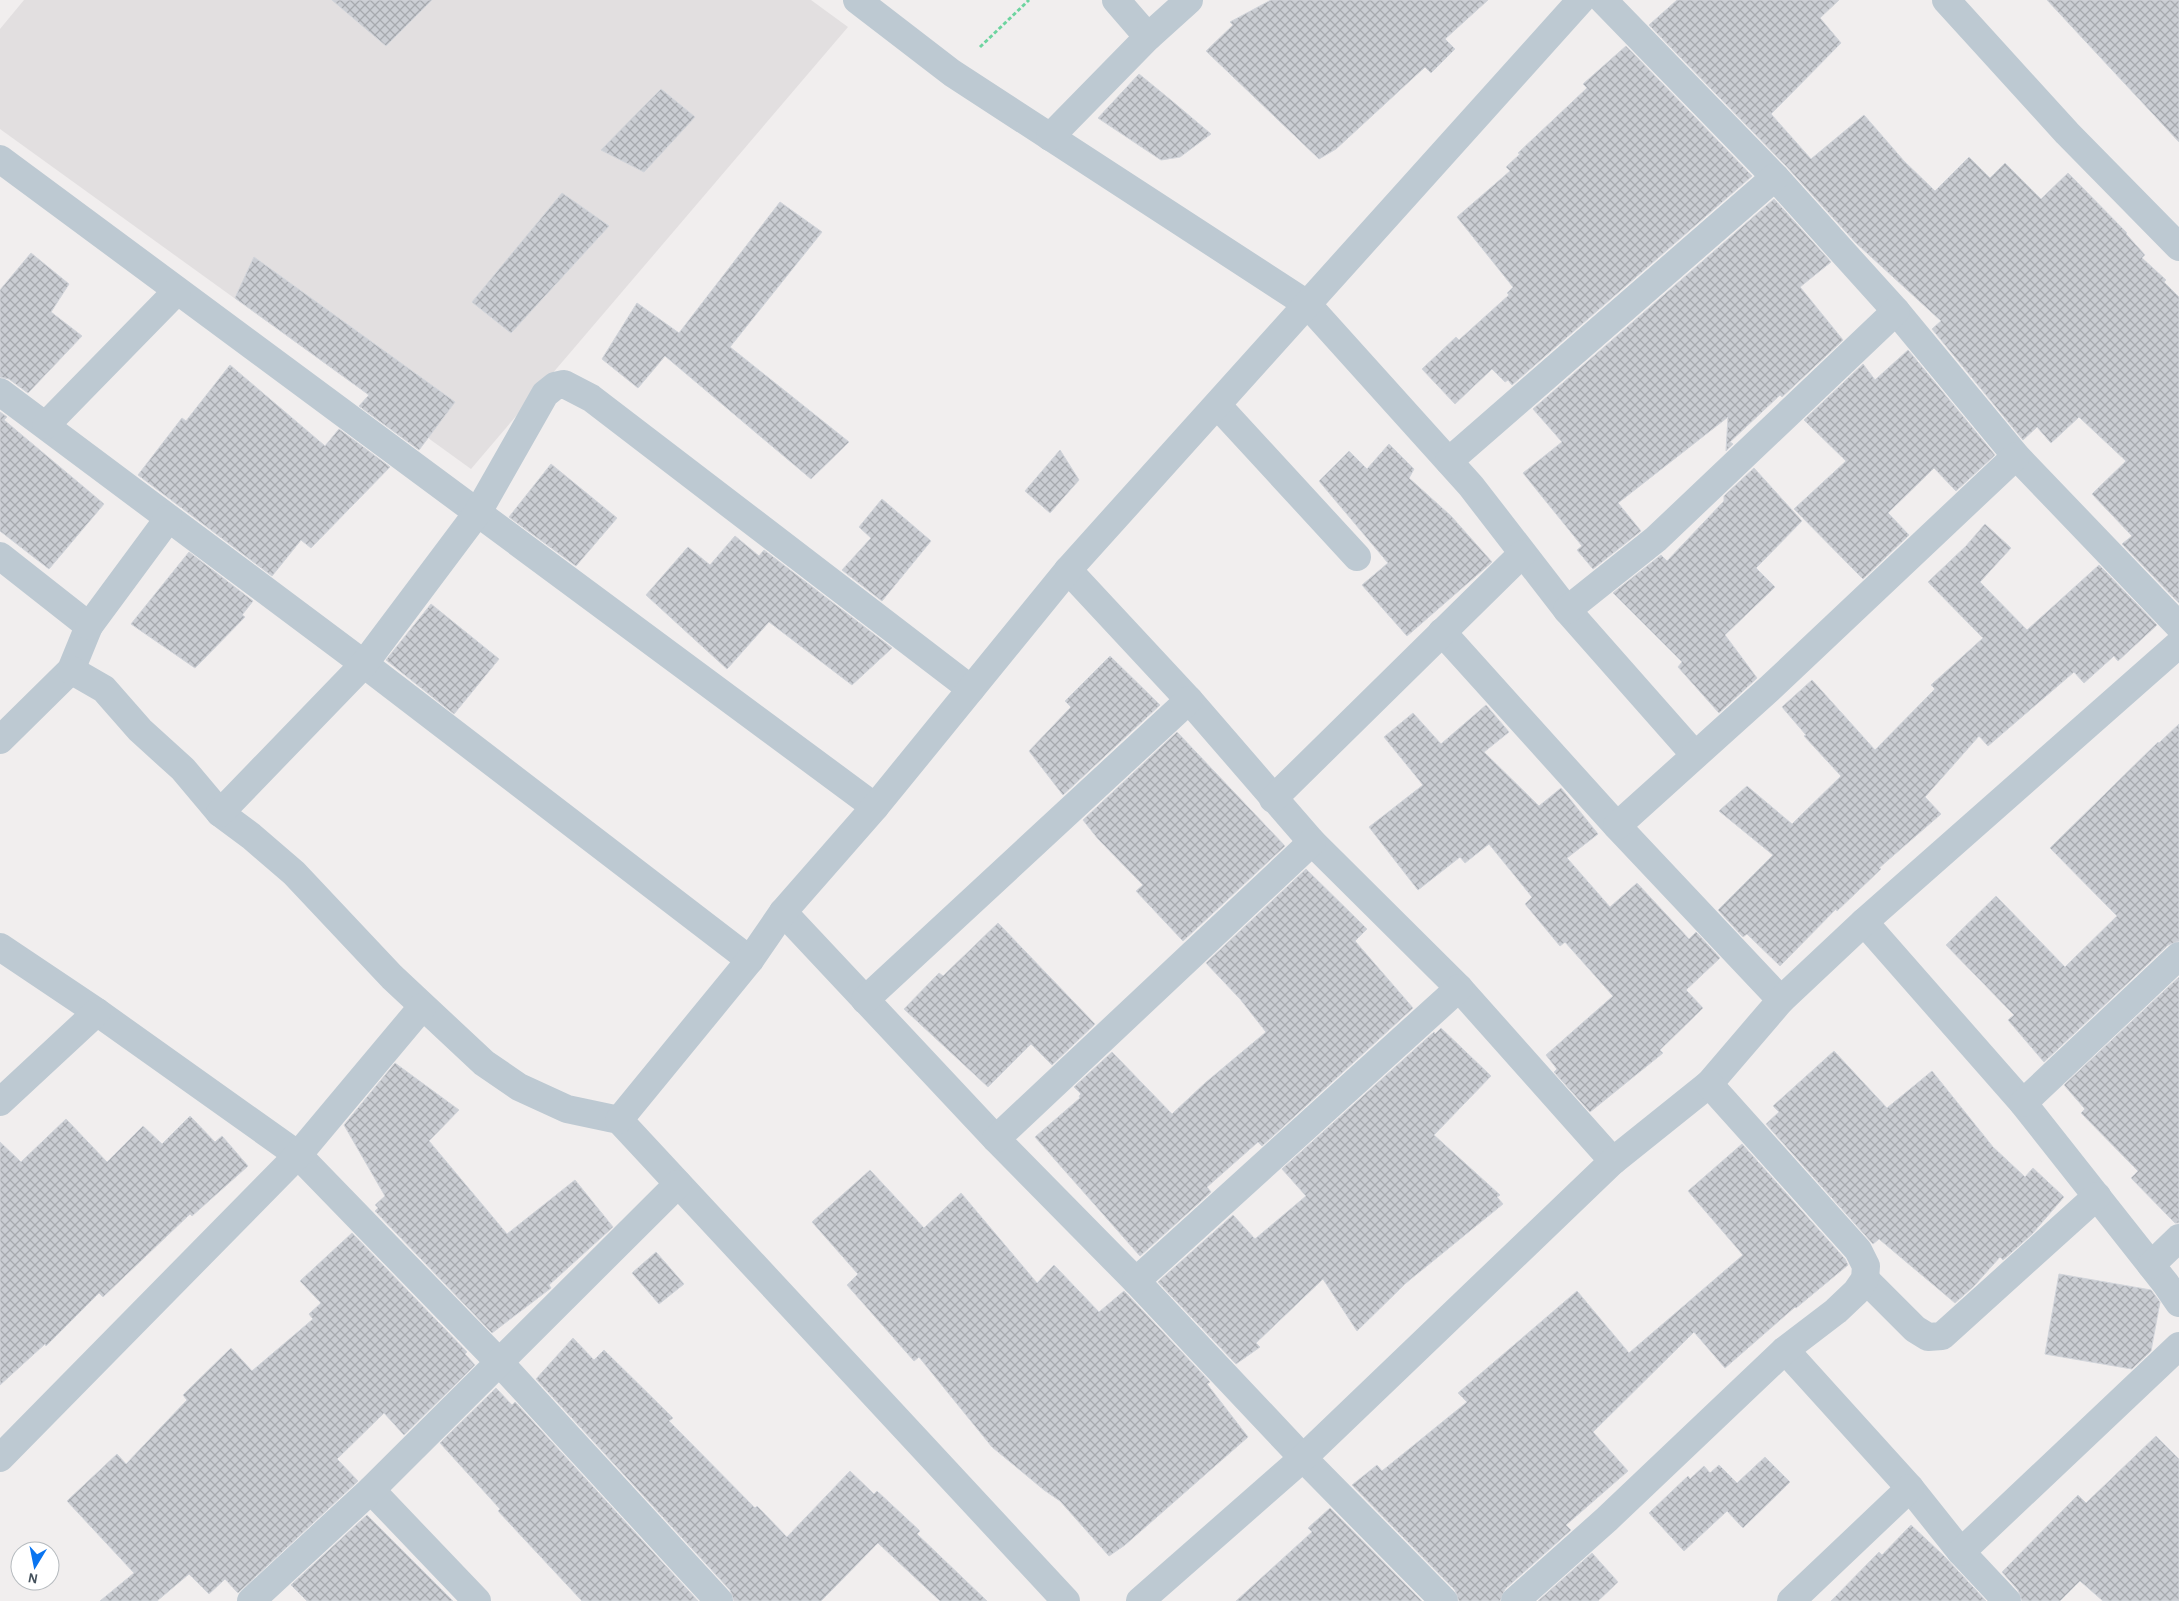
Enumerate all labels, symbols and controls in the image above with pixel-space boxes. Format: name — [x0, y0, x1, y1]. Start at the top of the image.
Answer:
north arrow — [10, 1541, 60, 1591]
text: N — [27, 1570, 39, 1586]

